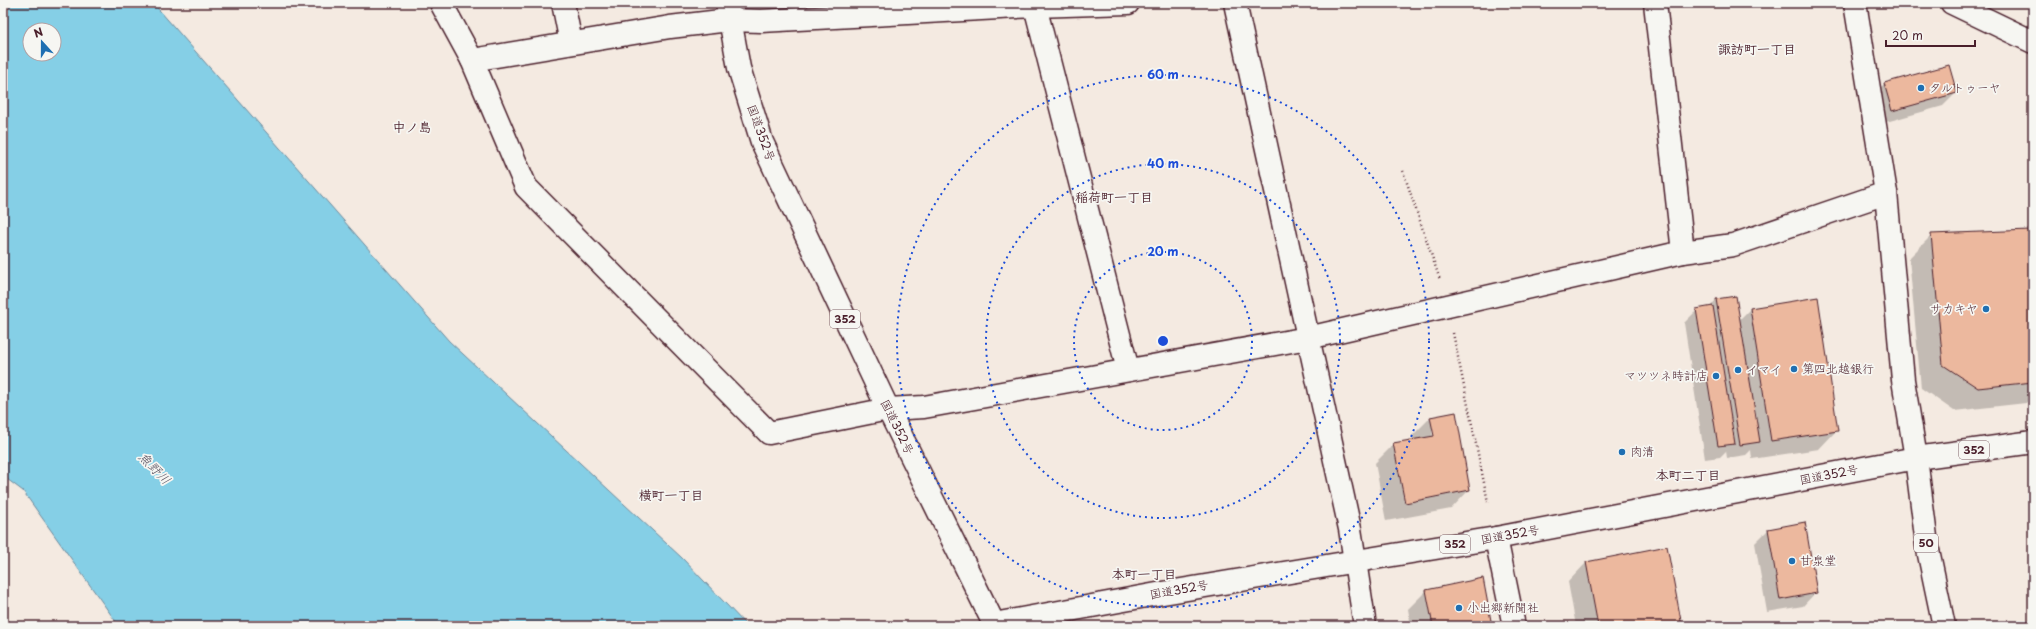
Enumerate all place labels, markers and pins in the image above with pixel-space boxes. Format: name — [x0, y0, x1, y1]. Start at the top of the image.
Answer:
place label: タルトゥーヤ — [1929, 78, 2001, 96]
marker: タルトゥーヤ — [1916, 83, 1926, 93]
place label: サカキヤ — [1930, 299, 1978, 317]
marker: サカキヤ — [1981, 304, 1991, 314]
centre of rings — [1156, 334, 1170, 348]
place label: 第四北越銀行 — [1802, 359, 1874, 377]
place label: イマイ — [1746, 360, 1782, 378]
marker: 第四北越銀行 — [1789, 364, 1799, 374]
marker: イマイ — [1733, 365, 1743, 375]
place label: マツツネ時計店 — [1624, 366, 1708, 384]
marker: マツツネ時計店 — [1711, 371, 1721, 381]
place label: 肉清 — [1630, 442, 1654, 460]
marker: 肉清 — [1617, 447, 1627, 457]
place label: 甘泉堂 — [1800, 551, 1836, 569]
marker: 甘泉堂 — [1787, 556, 1797, 566]
place label: 小出郷新聞社 — [1467, 598, 1539, 616]
marker: 小出郷新聞社 — [1454, 603, 1464, 613]

